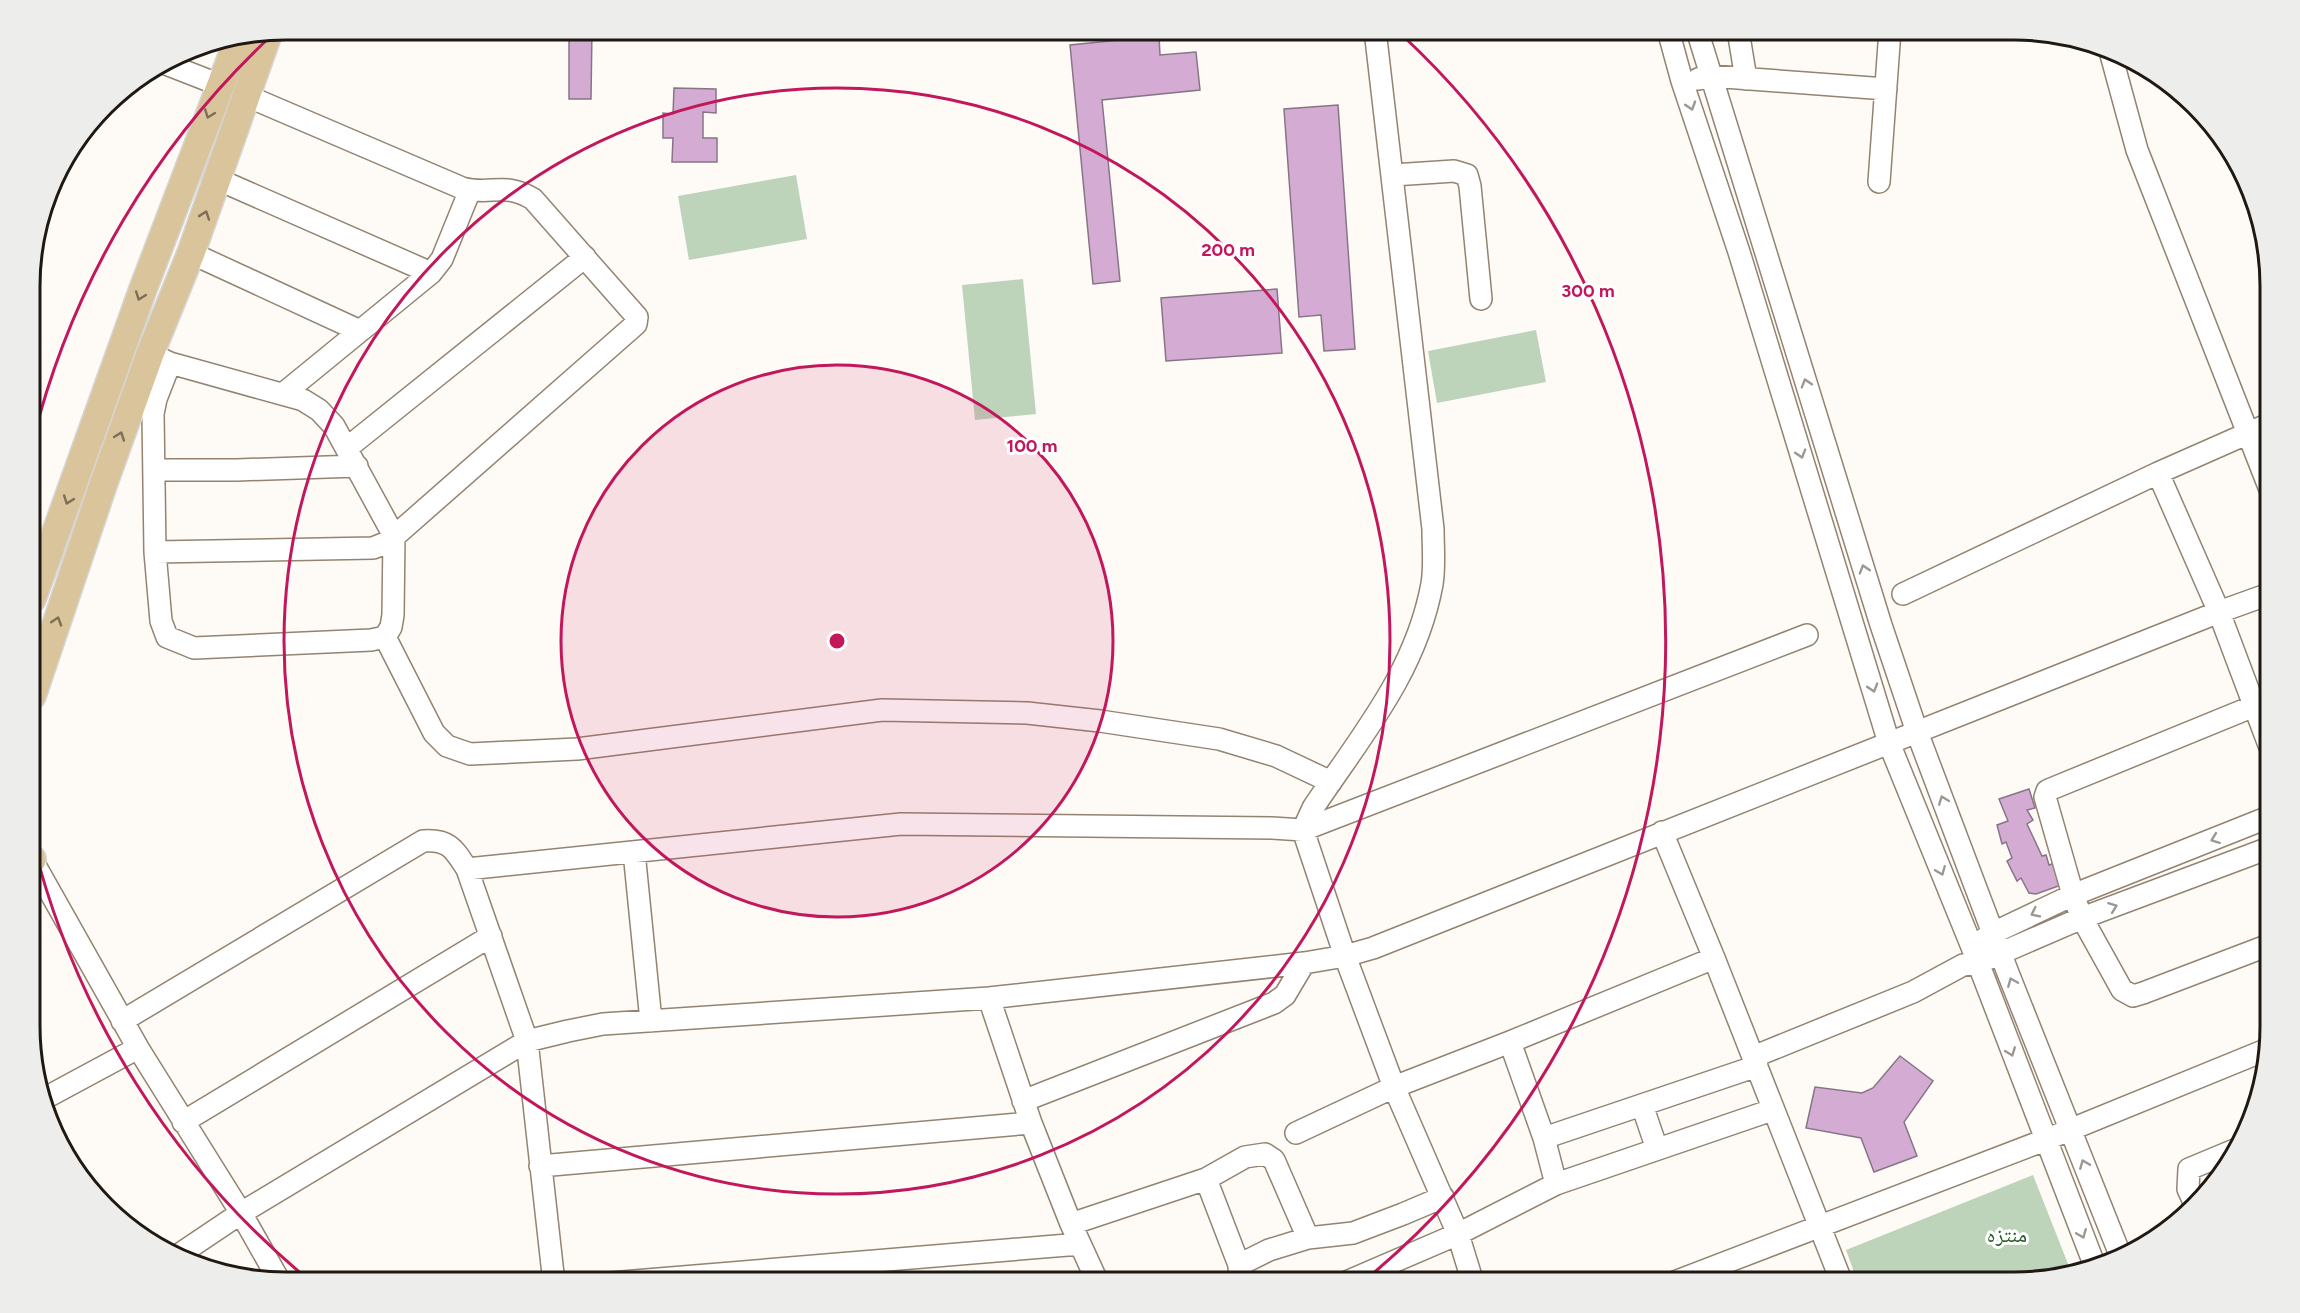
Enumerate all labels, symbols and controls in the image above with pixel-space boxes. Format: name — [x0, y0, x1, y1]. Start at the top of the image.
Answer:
one-way arrow — [1683, 100, 1696, 111]
one-way arrow — [204, 108, 217, 119]
one-way arrow — [197, 210, 210, 221]
text: 200 m — [1201, 239, 1255, 261]
text: 300 m — [1561, 280, 1615, 302]
one-way arrow — [135, 291, 148, 301]
one-way arrow — [1801, 378, 1813, 389]
one-way arrow — [113, 432, 126, 442]
text: 100 m — [1007, 435, 1057, 457]
one-way arrow — [1794, 448, 1806, 459]
one-way arrow — [62, 494, 75, 505]
one-way arrow — [1859, 564, 1871, 575]
one-way arrow — [50, 616, 63, 627]
centre of rings — [827, 631, 847, 651]
one-way arrow — [1866, 682, 1878, 693]
one-way arrow — [1937, 795, 1950, 806]
one-way arrow — [2210, 832, 2221, 844]
one-way arrow — [1934, 864, 1946, 875]
one-way arrow — [2107, 901, 2118, 914]
one-way arrow — [2030, 906, 2041, 917]
one-way arrow — [2006, 978, 2019, 988]
one-way arrow — [2004, 1047, 2017, 1057]
one-way arrow — [2078, 1159, 2091, 1169]
park label: منتزه — [1987, 1222, 2027, 1247]
one-way arrow — [2075, 1228, 2087, 1239]

